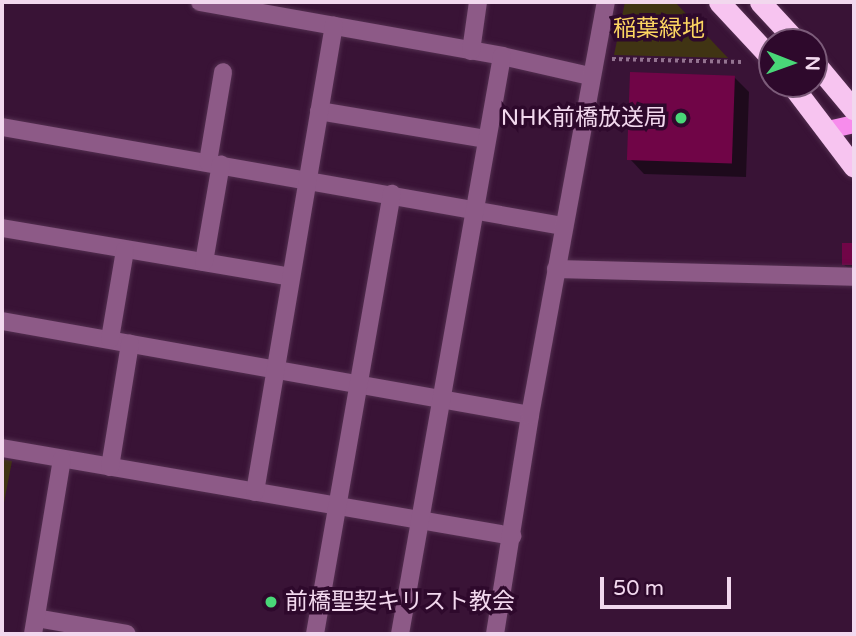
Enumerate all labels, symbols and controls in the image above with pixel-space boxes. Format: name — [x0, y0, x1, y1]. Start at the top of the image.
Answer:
park label: 稲葉緑地 — [613, 15, 705, 43]
north arrow — [758, 28, 828, 98]
text: N — [801, 56, 823, 71]
place label: NHK前橋放送局 — [501, 104, 667, 132]
marker: NHK前橋放送局 — [673, 110, 689, 126]
scale bar — [604, 562, 735, 606]
text: 50 m — [613, 576, 664, 601]
place label: 前橋聖契キリスト教会 — [285, 588, 515, 616]
marker: 前橋聖契キリスト教会 — [263, 594, 279, 610]

